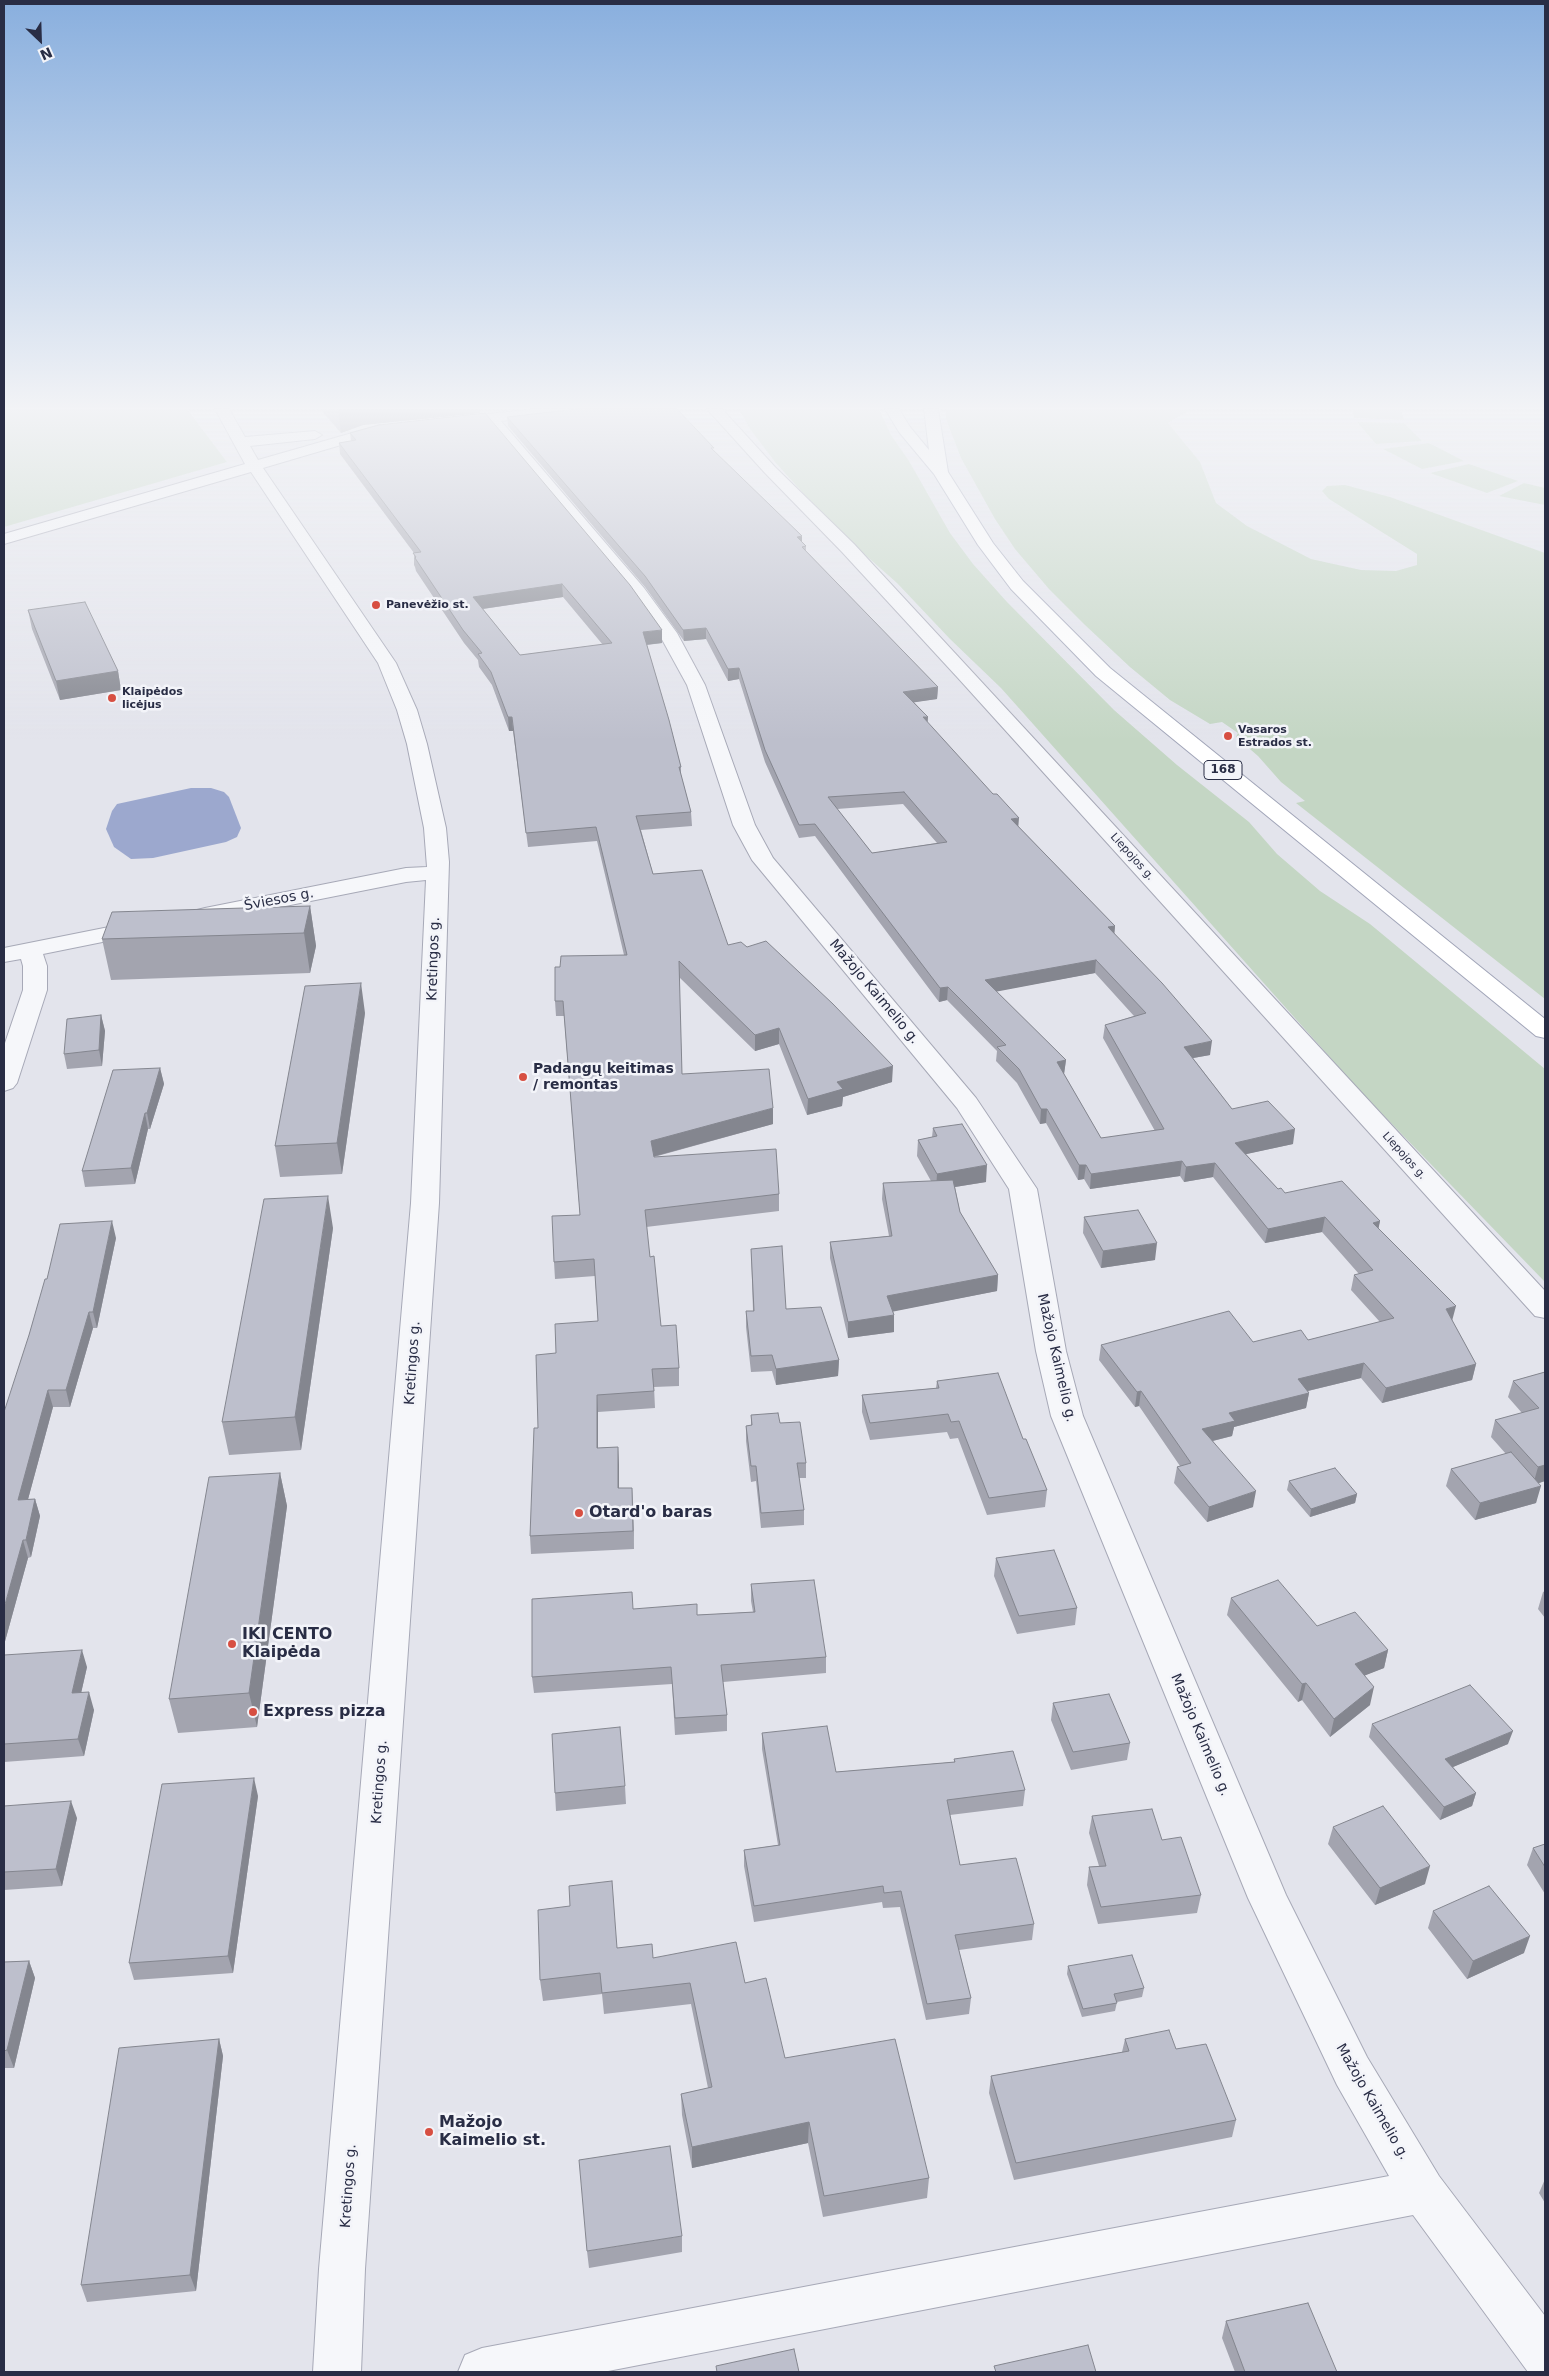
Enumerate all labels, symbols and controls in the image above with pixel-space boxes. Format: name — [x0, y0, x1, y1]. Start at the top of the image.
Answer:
north arrow — [15, 15, 65, 65]
text: N — [37, 44, 55, 63]
place label: Panevėžio st. — [386, 598, 469, 612]
marker: Panevėžio st. — [370, 599, 382, 611]
place label: Klaipėdos licėjus — [122, 685, 183, 711]
marker: Klaipėdos licėjus — [106, 692, 118, 704]
place label: Vasaros Estrados st. — [1238, 723, 1312, 749]
marker: Vasaros Estrados st. — [1222, 730, 1234, 742]
road number: 168 — [1204, 760, 1242, 780]
street label: Liepojos g. — [1107, 831, 1157, 883]
street label: Šviesos g. — [243, 885, 315, 915]
street label: Kretingos g. — [424, 917, 444, 1001]
street label: Mažojo Kaimelio g. — [825, 936, 923, 1048]
place label: Padangų keitimas / remontas — [533, 1061, 674, 1094]
marker: Padangų keitimas / remontas — [517, 1071, 529, 1083]
street label: Liepojos g. — [1379, 1130, 1429, 1182]
street label: Mažojo Kaimelio g. — [1033, 1292, 1079, 1424]
street label: Kretingos g. — [402, 1321, 424, 1405]
place label: Otard'o baras — [589, 1503, 712, 1523]
marker: Otard'o baras — [573, 1507, 585, 1519]
place label: IKI CENTO Klaipėda — [242, 1625, 332, 1663]
marker: IKI CENTO Klaipėda — [226, 1638, 238, 1650]
street label: Mažojo Kaimelio g. — [1167, 1671, 1233, 1799]
place label: Express pizza — [263, 1702, 385, 1722]
marker: Express pizza — [247, 1706, 259, 1718]
street label: Kretingos g. — [369, 1740, 391, 1824]
street label: Mažojo Kaimelio g. — [1332, 2041, 1412, 2163]
place label: Mažojo Kaimelio st. — [439, 2113, 546, 2151]
marker: Mažojo Kaimelio st. — [423, 2126, 435, 2138]
street label: Kretingos g. — [338, 2144, 360, 2228]

